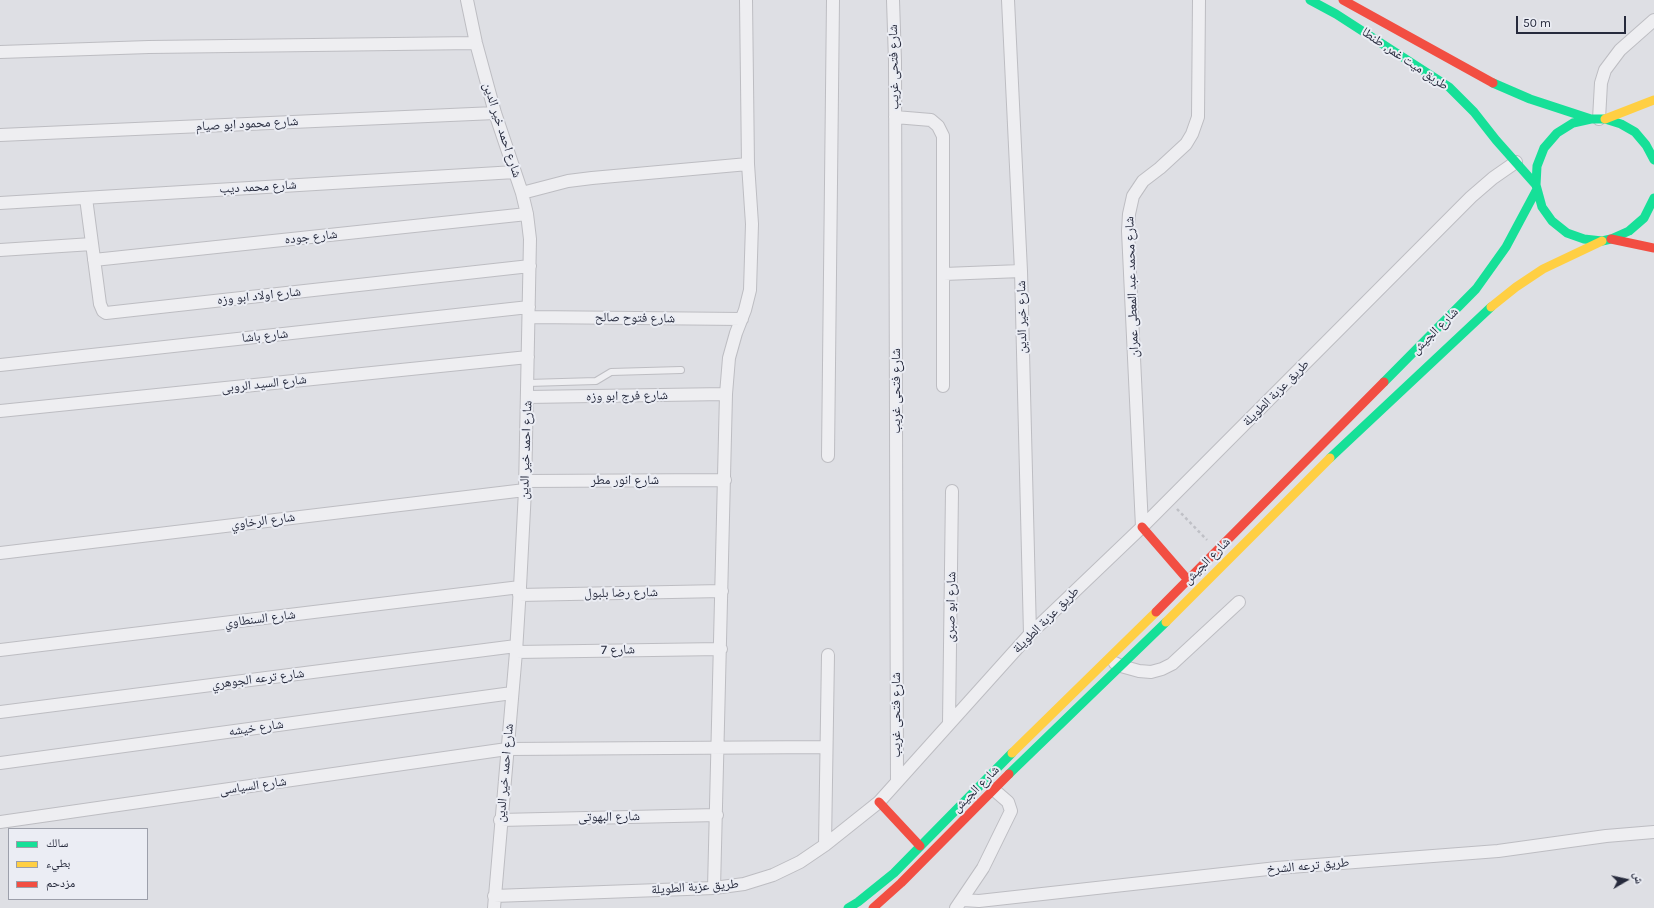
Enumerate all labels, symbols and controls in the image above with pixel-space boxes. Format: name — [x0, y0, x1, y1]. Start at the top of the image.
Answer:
scale bar — [1518, 8, 1628, 34]
text: 50 m — [1523, 16, 1551, 30]
street label: شارع فتحى غريب — [885, 24, 903, 110]
street label: طريق ميت غمر, طنطا — [1359, 24, 1451, 94]
street label: شارع احمد خير الدين — [479, 80, 525, 180]
street label: شارع محمود ابو صيام — [195, 114, 299, 134]
street label: شارع محمد ديب — [219, 177, 297, 197]
street label: شارع محمد عبد المعطى عمران — [1122, 216, 1142, 358]
street label: شارع جوده — [284, 226, 338, 248]
street label: شارع خير الدين — [1014, 280, 1030, 354]
street label: شارع اولاد ابو وزه — [216, 284, 302, 308]
street label: شارع الجيش — [1408, 304, 1462, 358]
street label: شارع فتوح صالح — [595, 310, 675, 326]
street label: شارع باشا — [241, 326, 289, 346]
street label: شارع فتحى غريب — [888, 348, 904, 434]
street label: طريق عزبة الطويلة — [1239, 356, 1313, 430]
street label: شارع السيد الروبى — [220, 372, 308, 396]
street label: شارع فرج ابو وزه — [586, 387, 668, 405]
street label: شارع احمد خير الدين — [516, 400, 536, 500]
street label: شارع انور مطر — [591, 472, 659, 488]
street label: شارع الرخاوي — [230, 509, 296, 533]
street label: شارع الجيش — [1180, 534, 1234, 588]
street label: شارع ابو صبرى — [943, 571, 959, 643]
street label: طريق عزبة الطويلة — [1009, 583, 1083, 657]
street label: شارع رضا بلبول — [584, 585, 658, 601]
street label: شارع السنطاوي — [223, 607, 297, 631]
street label: شارع 7 — [601, 642, 635, 658]
street label: شارع ترعه الجوهري — [211, 666, 305, 692]
street label: شارع فتحى غريب — [888, 672, 904, 758]
street label: شارع خيشه — [228, 716, 284, 740]
street label: شارع احمد خير الدين — [493, 723, 517, 823]
street label: شارع الجيش — [949, 762, 1003, 816]
street label: شارع السياسى — [218, 774, 288, 798]
street label: شارع البهوتى — [578, 809, 640, 825]
legend — [8, 828, 148, 900]
text: سالك — [46, 836, 68, 850]
street label: طريق ترعه الشرخ — [1266, 855, 1350, 877]
text: بطيء — [46, 856, 70, 870]
north arrow — [1606, 860, 1646, 900]
text: ش — [1631, 871, 1646, 885]
text: مزدحم — [46, 876, 75, 890]
street label: طريق عزبة الطويلة — [651, 876, 739, 898]

